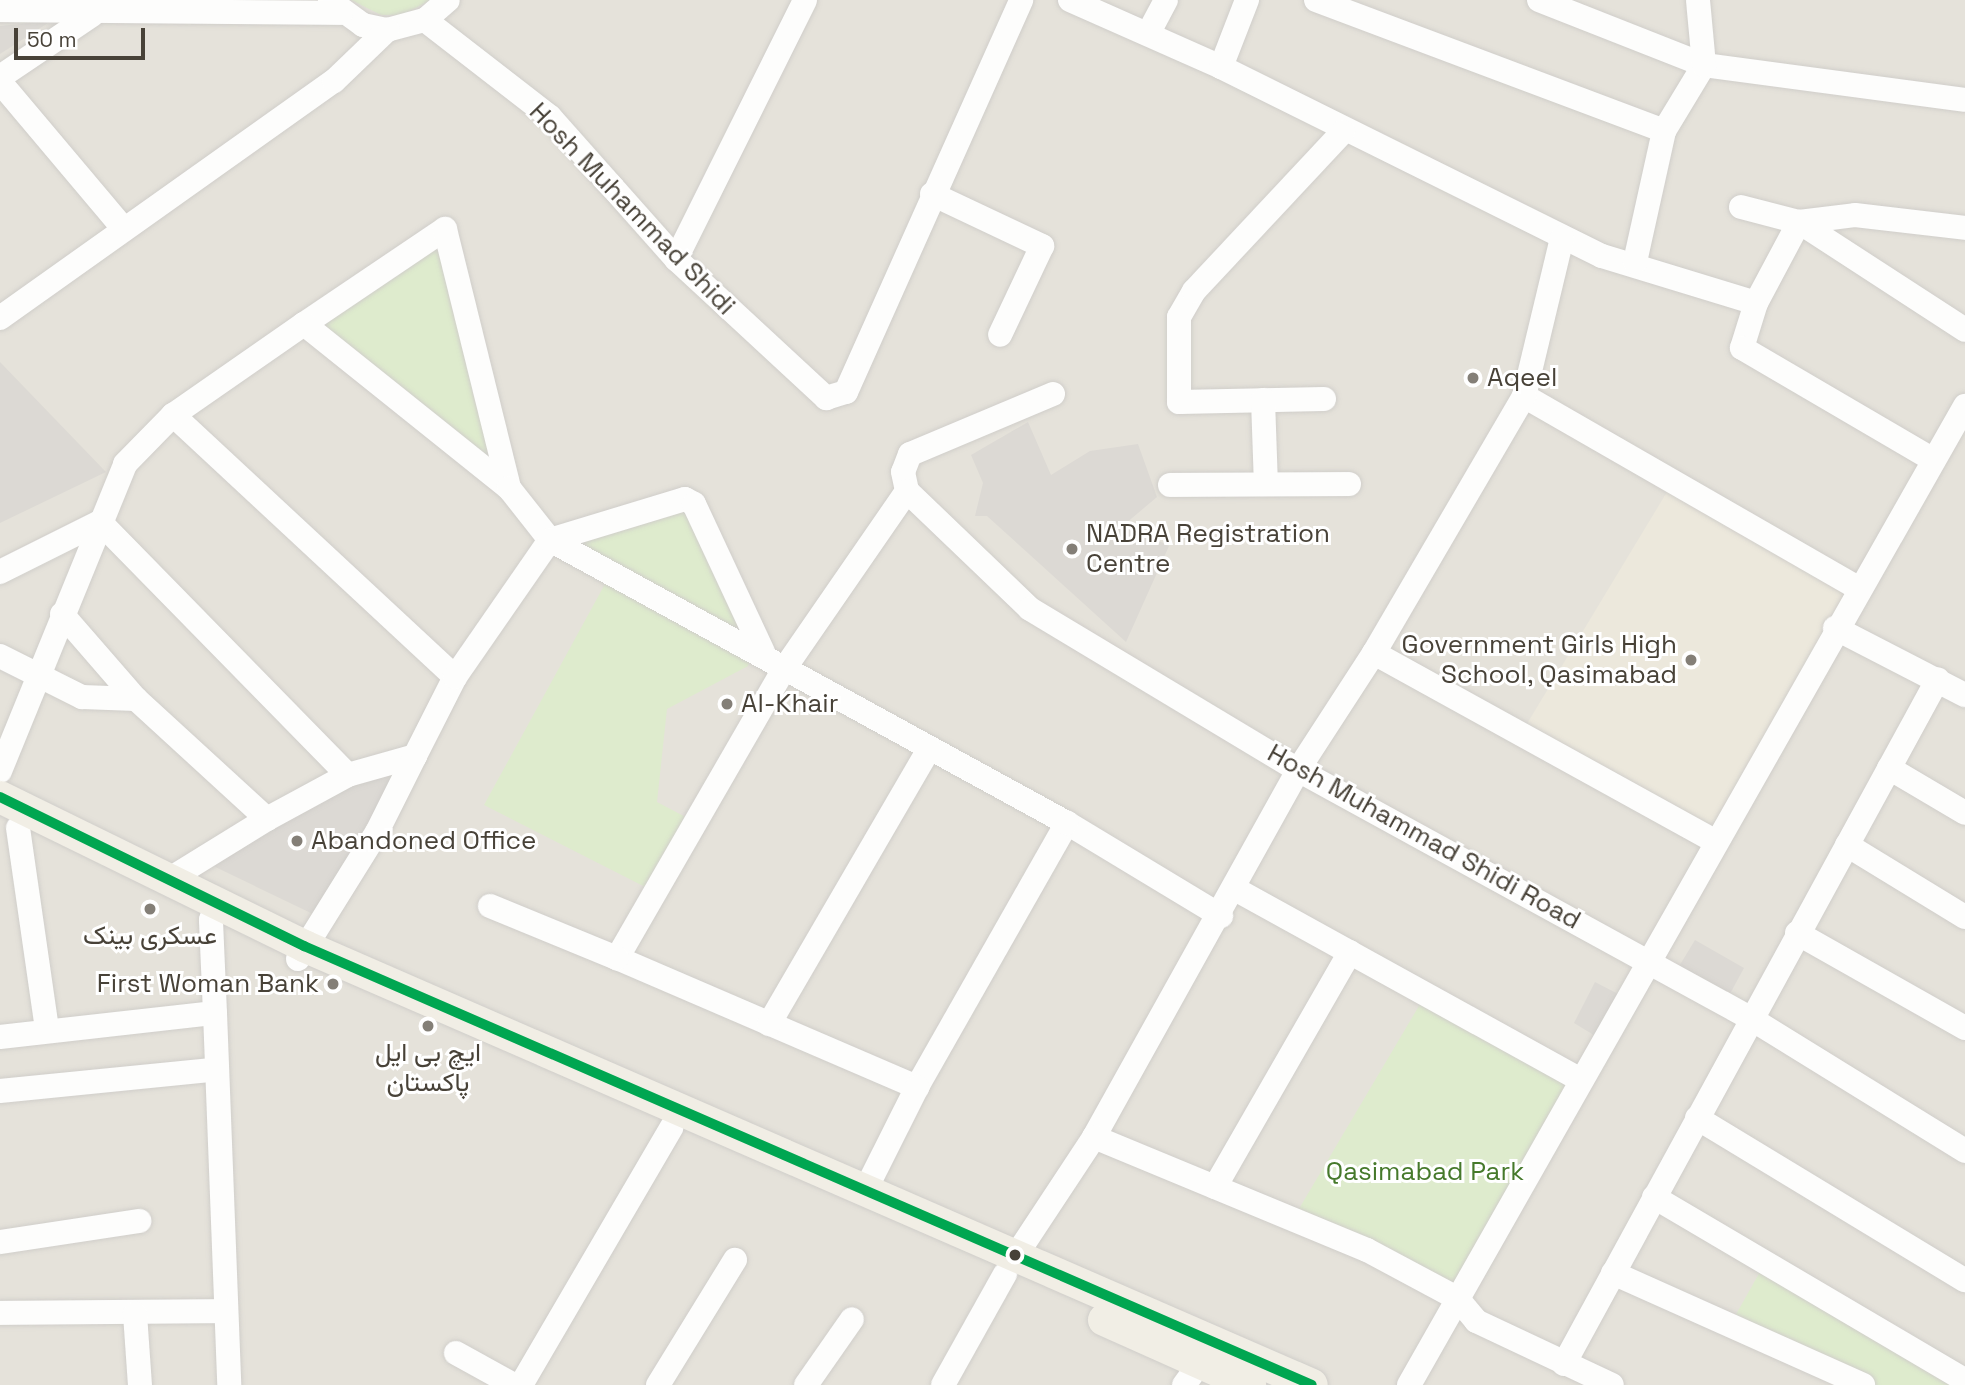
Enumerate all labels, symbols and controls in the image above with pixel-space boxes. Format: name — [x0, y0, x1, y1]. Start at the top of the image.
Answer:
scale bar — [18, 14, 149, 58]
text: 50 m — [27, 26, 77, 53]
street label: Hosh Muhammad Shidi — [523, 96, 741, 322]
place label: Aqeel — [1487, 362, 1557, 394]
marker: Aqeel — [1465, 370, 1481, 386]
place label: NADRA Registration Centre — [1086, 518, 1330, 580]
marker: NADRA Registration Centre — [1064, 541, 1080, 557]
place label: Government Girls High School, Qasimabad — [1402, 629, 1677, 690]
marker: Government Girls High School, Qasimabad — [1683, 652, 1699, 668]
place label: Al-Khair — [741, 688, 838, 720]
marker: Al-Khair — [719, 696, 735, 712]
street label: Hosh Muhammad Shidi Road — [1262, 738, 1586, 936]
place label: Abandoned Office — [311, 825, 536, 857]
marker: Abandoned Office — [289, 833, 305, 849]
marker: عسکری بینک — [142, 901, 158, 917]
place label: عسکری بینک — [83, 920, 217, 952]
place label: First Woman Bank — [97, 968, 319, 1000]
marker: First Woman Bank — [325, 976, 341, 992]
marker: ایچ بی ایل پاکستان — [420, 1018, 436, 1034]
place label: ایچ بی ایل پاکستان — [375, 1037, 481, 1098]
park label: Qasimabad Park — [1326, 1156, 1524, 1188]
unlabelled marker — [1008, 1248, 1022, 1262]

